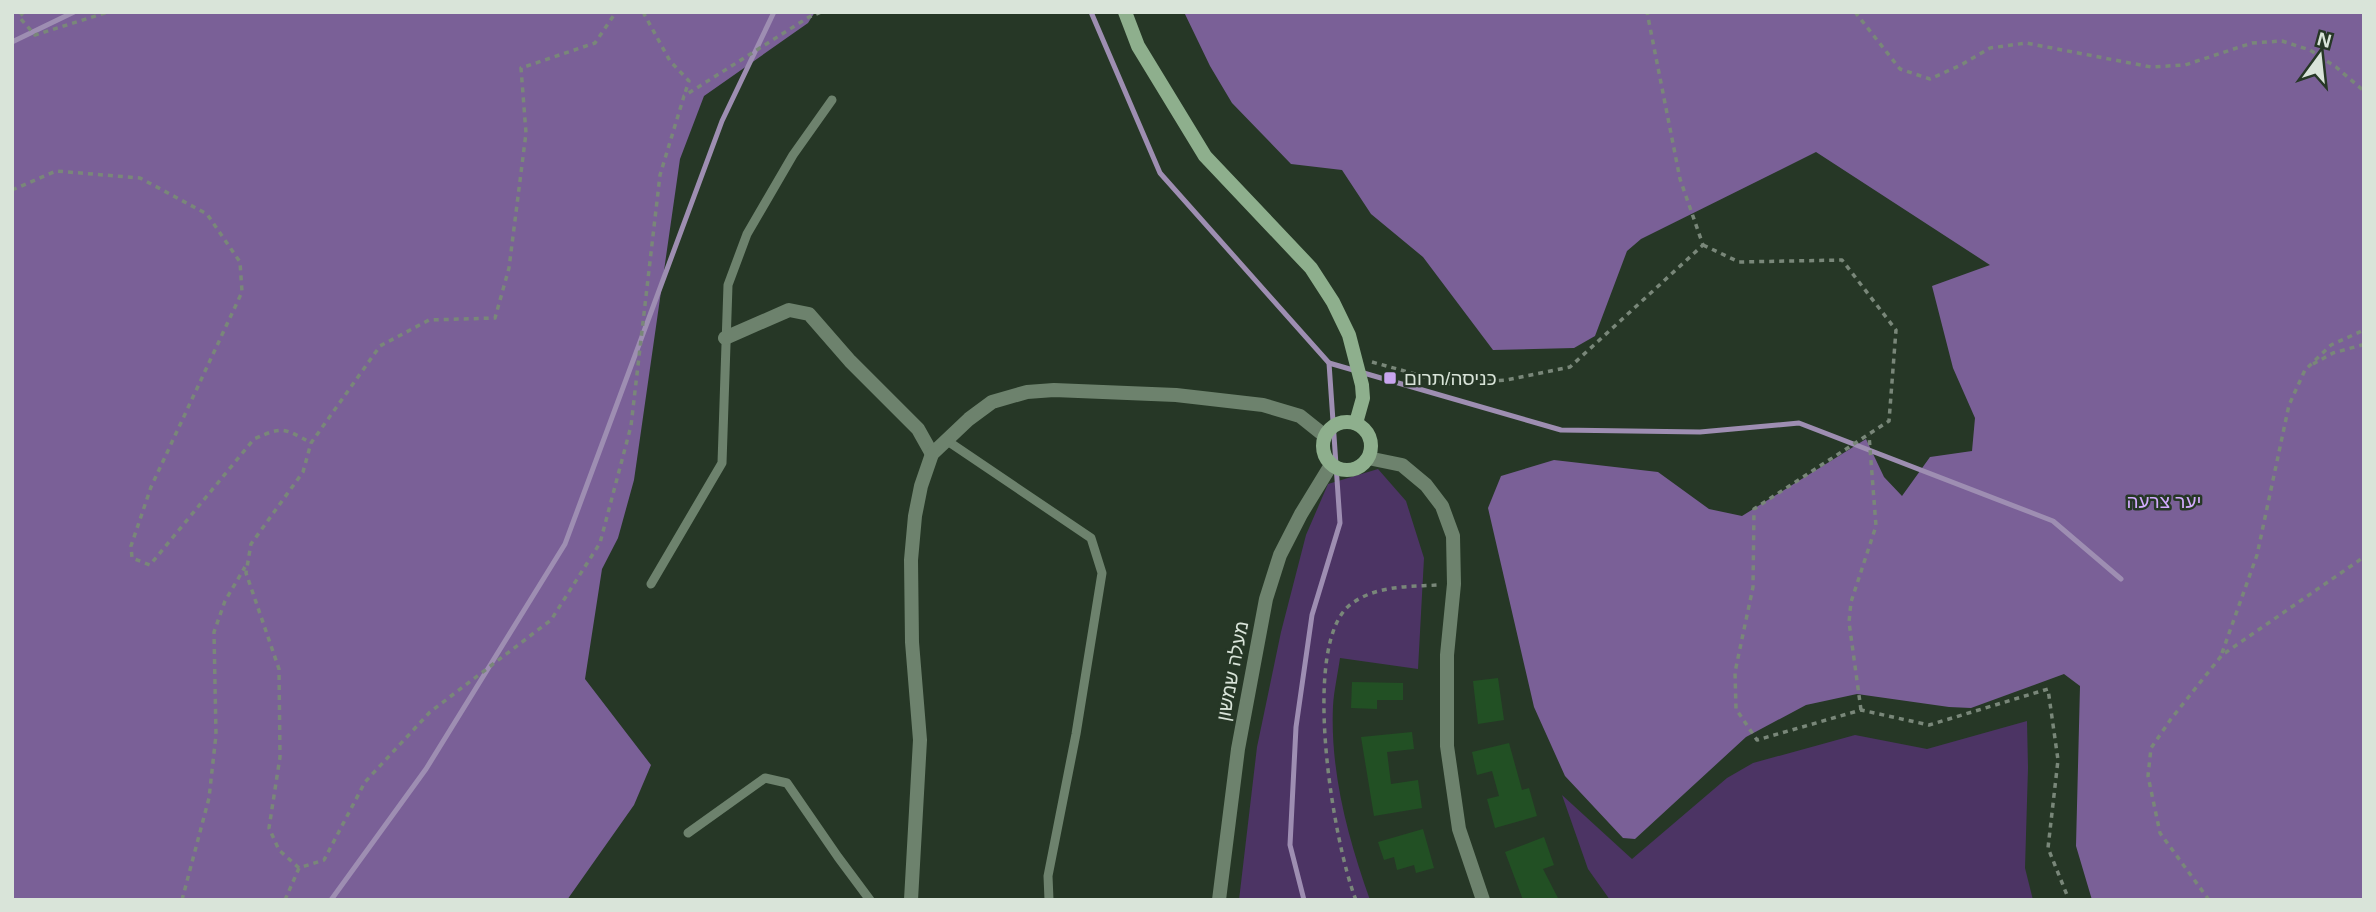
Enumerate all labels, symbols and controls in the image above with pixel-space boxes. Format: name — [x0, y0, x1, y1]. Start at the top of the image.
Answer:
north arrow — [2285, 21, 2355, 91]
text: N — [2315, 28, 2334, 52]
place label: כניסה/תרום — [1404, 368, 1497, 389]
marker: כניסה/תרום — [1382, 370, 1398, 386]
park label: יער צרעה — [2126, 491, 2202, 512]
street label: מעלה שמשון — [1213, 619, 1252, 723]

